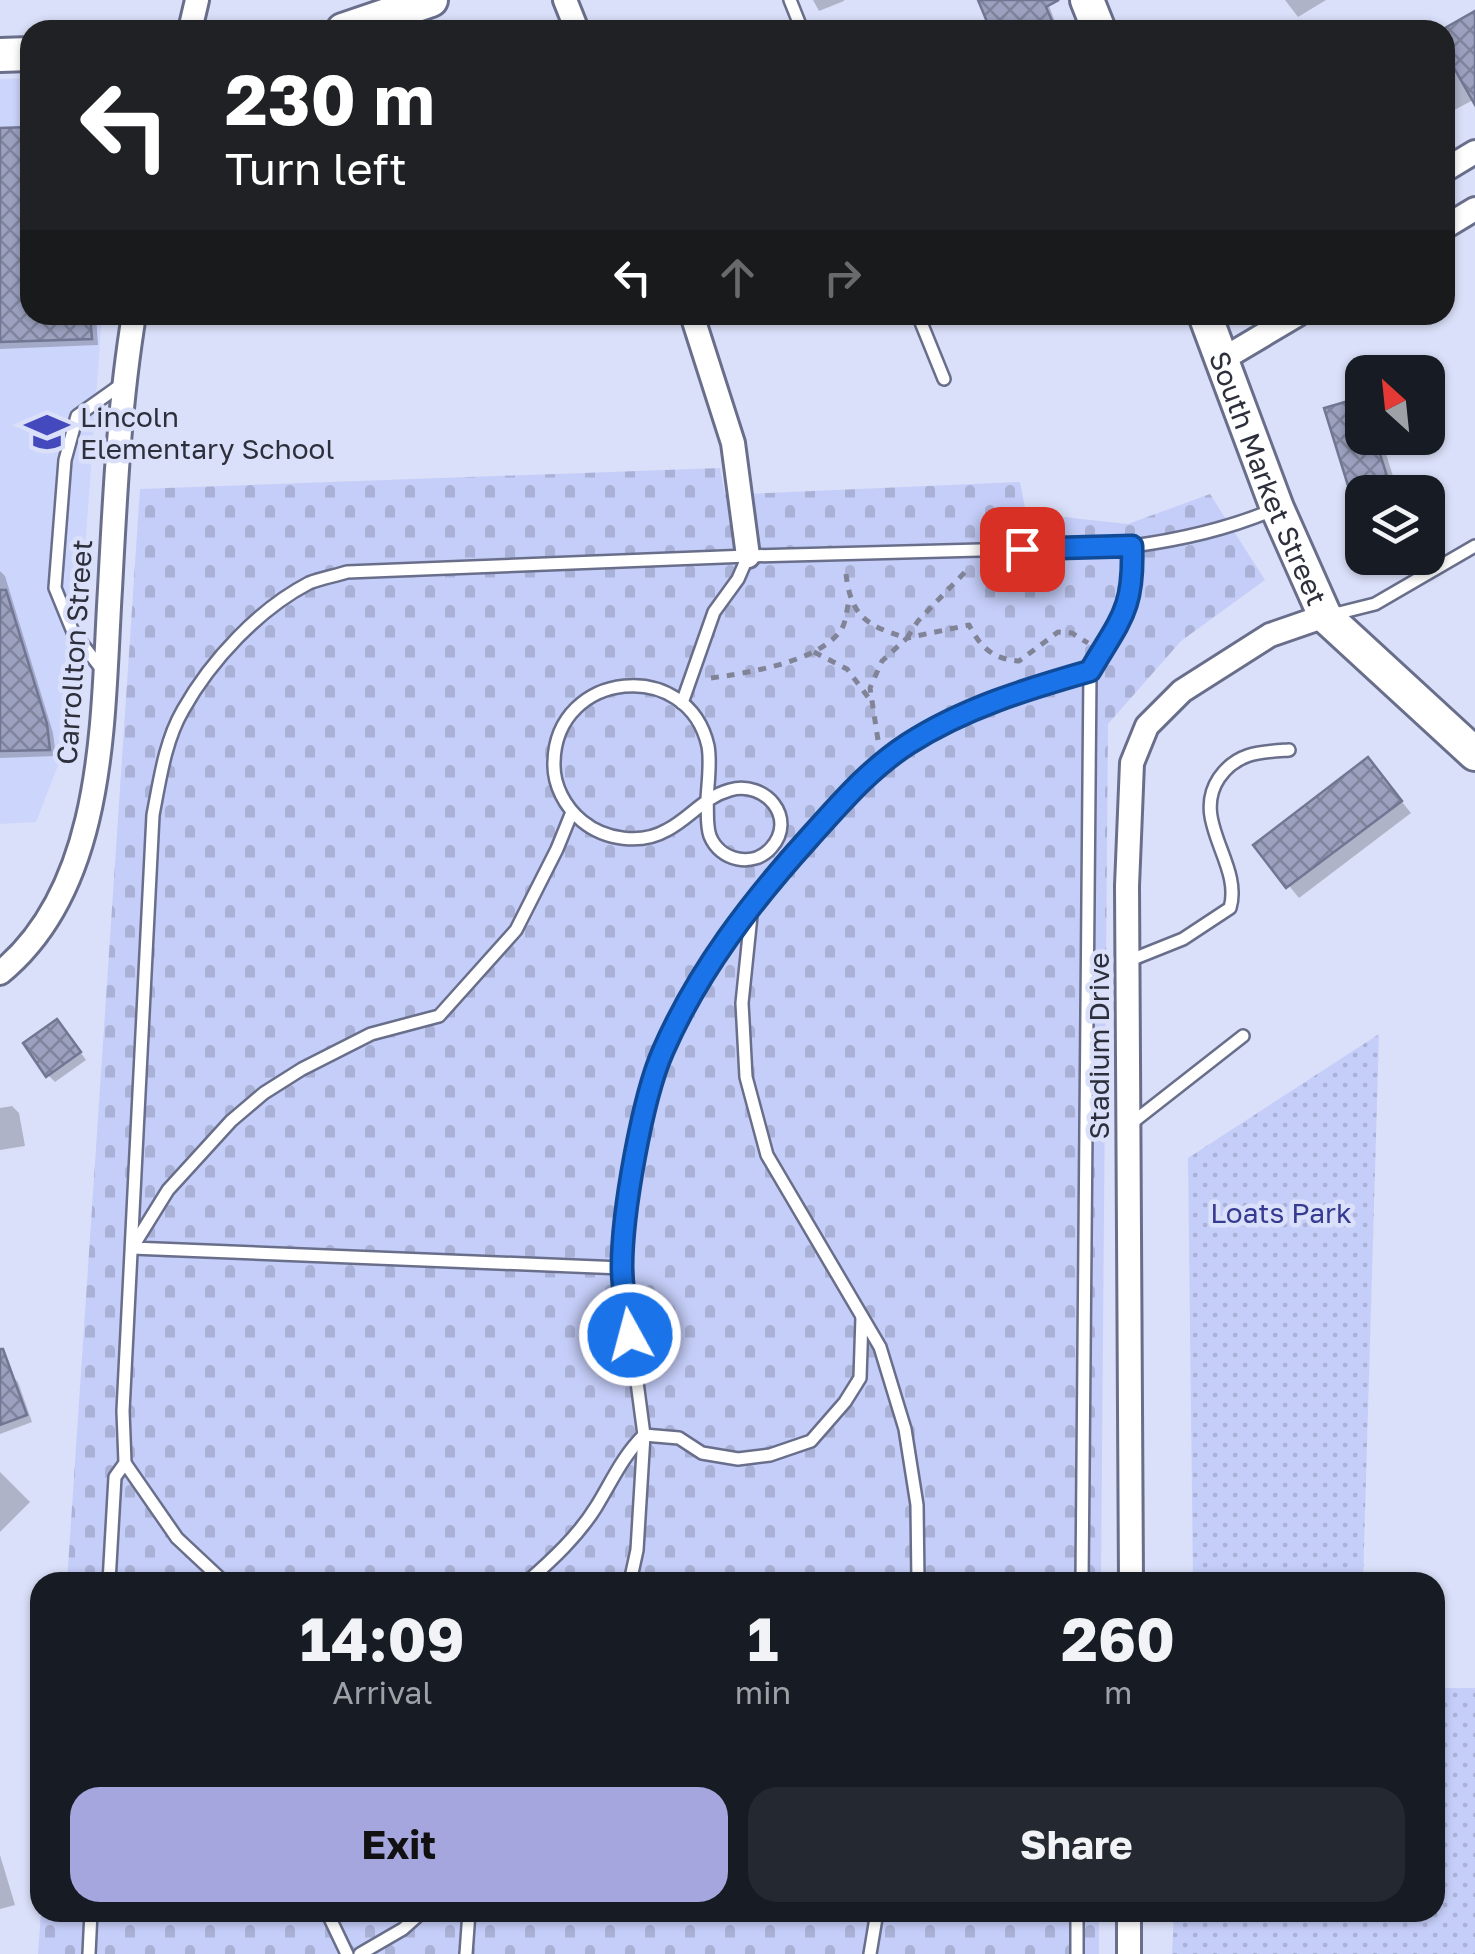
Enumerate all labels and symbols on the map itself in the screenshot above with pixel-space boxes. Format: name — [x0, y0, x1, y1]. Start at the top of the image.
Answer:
street label: South Market Street — [1203, 346, 1334, 610]
north arrow — [1345, 355, 1445, 455]
place label: Lincoln Elementary School — [80, 400, 334, 465]
school or university icon: Lincoln Elementary School — [23, 408, 71, 456]
pin — [980, 507, 1065, 592]
street label: Carrollton Street — [50, 538, 98, 766]
street label: Stadium Drive — [1082, 952, 1115, 1140]
park label: Loats Park — [1210, 1196, 1352, 1229]
position arrow — [578, 1283, 682, 1387]

